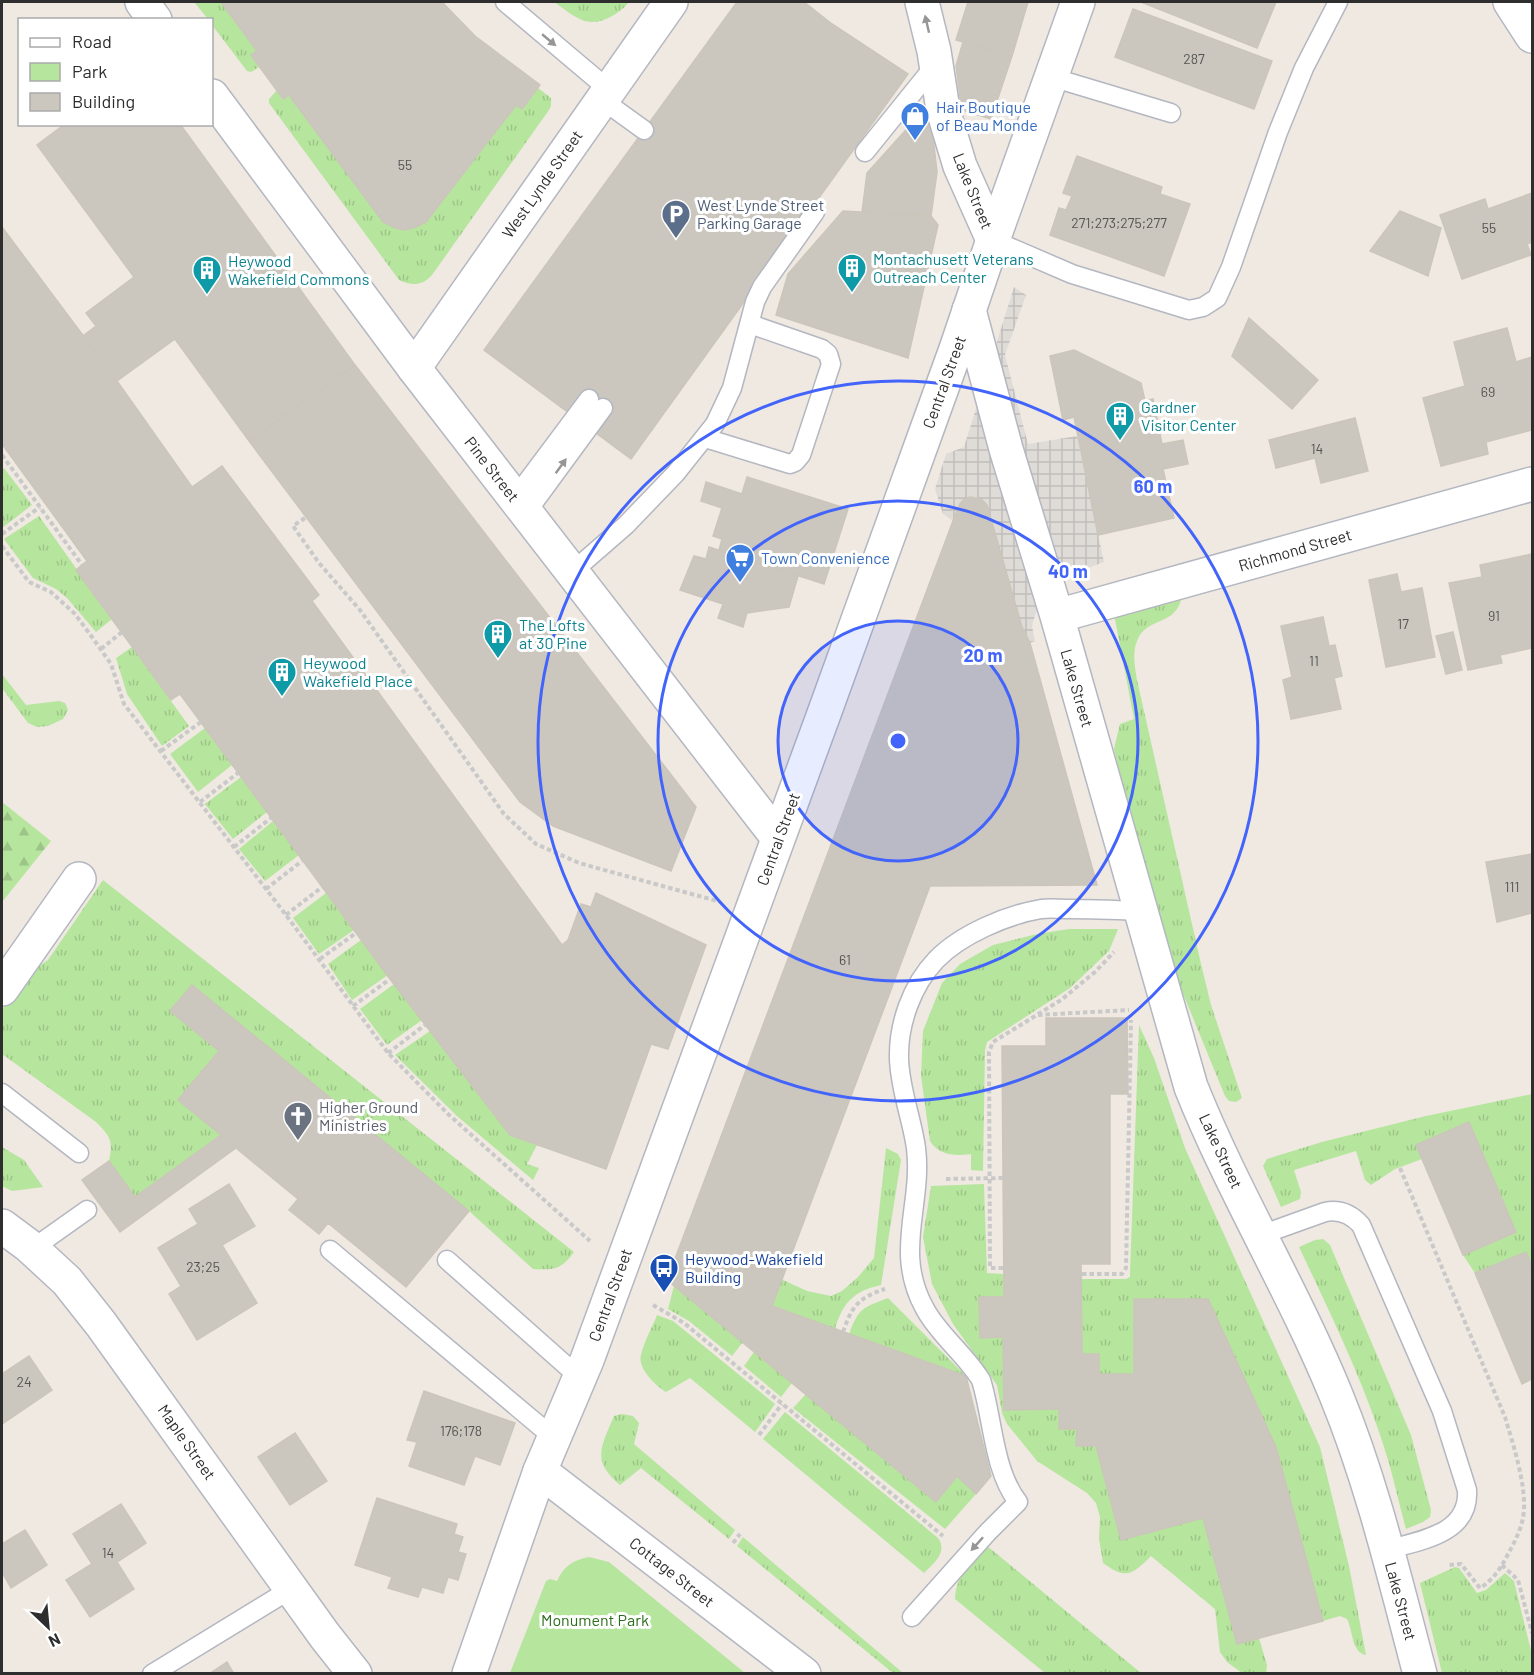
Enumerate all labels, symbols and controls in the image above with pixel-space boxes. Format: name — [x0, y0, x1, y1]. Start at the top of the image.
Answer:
one-way arrow — [922, 15, 932, 33]
legend — [18, 18, 213, 126]
text: Road — [72, 30, 112, 52]
one-way arrow — [541, 33, 556, 46]
house number: 287 — [1183, 50, 1205, 67]
text: Park — [72, 60, 107, 82]
text: Building — [72, 90, 135, 112]
place label: Hair Boutique of Beau Monde — [936, 97, 1038, 134]
shop icon: Hair Boutique of Beau Monde — [899, 100, 931, 142]
street label: West Lynde Street — [497, 126, 586, 241]
street label: Lake Street — [950, 150, 997, 232]
house number: 55 — [398, 156, 412, 173]
place label: West Lynde Street Parking Garage — [697, 195, 824, 232]
parking icon: West Lynde Street Parking Garage — [660, 198, 692, 240]
house number: 271;273;275;277 — [1071, 214, 1167, 231]
house number: 55 — [1482, 219, 1496, 236]
place label: Montachusett Veterans Outreach Center — [873, 249, 1034, 286]
place label: Heywood Wakefield Commons — [228, 251, 369, 288]
building icon: Montachusett Veterans Outreach Center — [836, 252, 868, 294]
building icon: Heywood Wakefield Commons — [191, 254, 223, 296]
street label: Central Street — [918, 333, 969, 431]
house number: 69 — [1481, 383, 1495, 400]
place label: Gardner Visitor Center — [1141, 397, 1237, 434]
building icon: Gardner Visitor Center — [1104, 400, 1136, 442]
street label: Pine Street — [461, 432, 524, 505]
house number: 14 — [1311, 440, 1323, 457]
one-way arrow — [555, 458, 567, 474]
text: 60 m — [1134, 475, 1172, 497]
street label: Richmond Street — [1236, 524, 1354, 575]
supermarket icon: Town Convenience — [724, 542, 756, 584]
place label: Town Convenience — [761, 548, 890, 567]
text: 40 m — [1048, 560, 1088, 582]
house number: 91 — [1488, 607, 1500, 624]
place label: The Lofts at 30 Pine — [519, 615, 587, 652]
house number: 17 — [1397, 615, 1409, 632]
building icon: The Lofts at 30 Pine — [482, 618, 514, 660]
text: 20 m — [964, 644, 1002, 666]
street label: Lake Street — [1057, 647, 1098, 729]
house number: 11 — [1309, 652, 1319, 669]
place label: Heywood Wakefield Place — [303, 653, 413, 690]
building icon: Heywood Wakefield Place — [266, 656, 298, 698]
centre of rings — [888, 731, 908, 751]
street label: Central Street — [752, 790, 803, 888]
house number: 111 — [1505, 878, 1519, 895]
house number: 61 — [839, 951, 851, 968]
place label: Higher Ground Ministries — [319, 1097, 418, 1134]
church icon: Higher Ground Ministries — [282, 1100, 314, 1142]
street label: Lake Street — [1196, 1110, 1247, 1191]
street label: Central Street — [584, 1246, 635, 1344]
place label: Heywood-Wakefield Building — [685, 1249, 823, 1286]
bus stop icon: Heywood-Wakefield Building — [648, 1252, 680, 1294]
house number: 23;25 — [186, 1258, 220, 1275]
house number: 24 — [16, 1373, 32, 1390]
street label: Maple Street — [155, 1400, 220, 1483]
house number: 176;178 — [440, 1422, 482, 1439]
street label: Cottage Street — [626, 1533, 718, 1611]
one-way arrow — [971, 1536, 984, 1551]
house number: 14 — [102, 1544, 114, 1561]
street label: Lake Street — [1382, 1560, 1421, 1642]
north arrow — [18, 1597, 78, 1657]
park label: Monument Park — [541, 1610, 649, 1629]
text: N — [46, 1630, 64, 1652]

